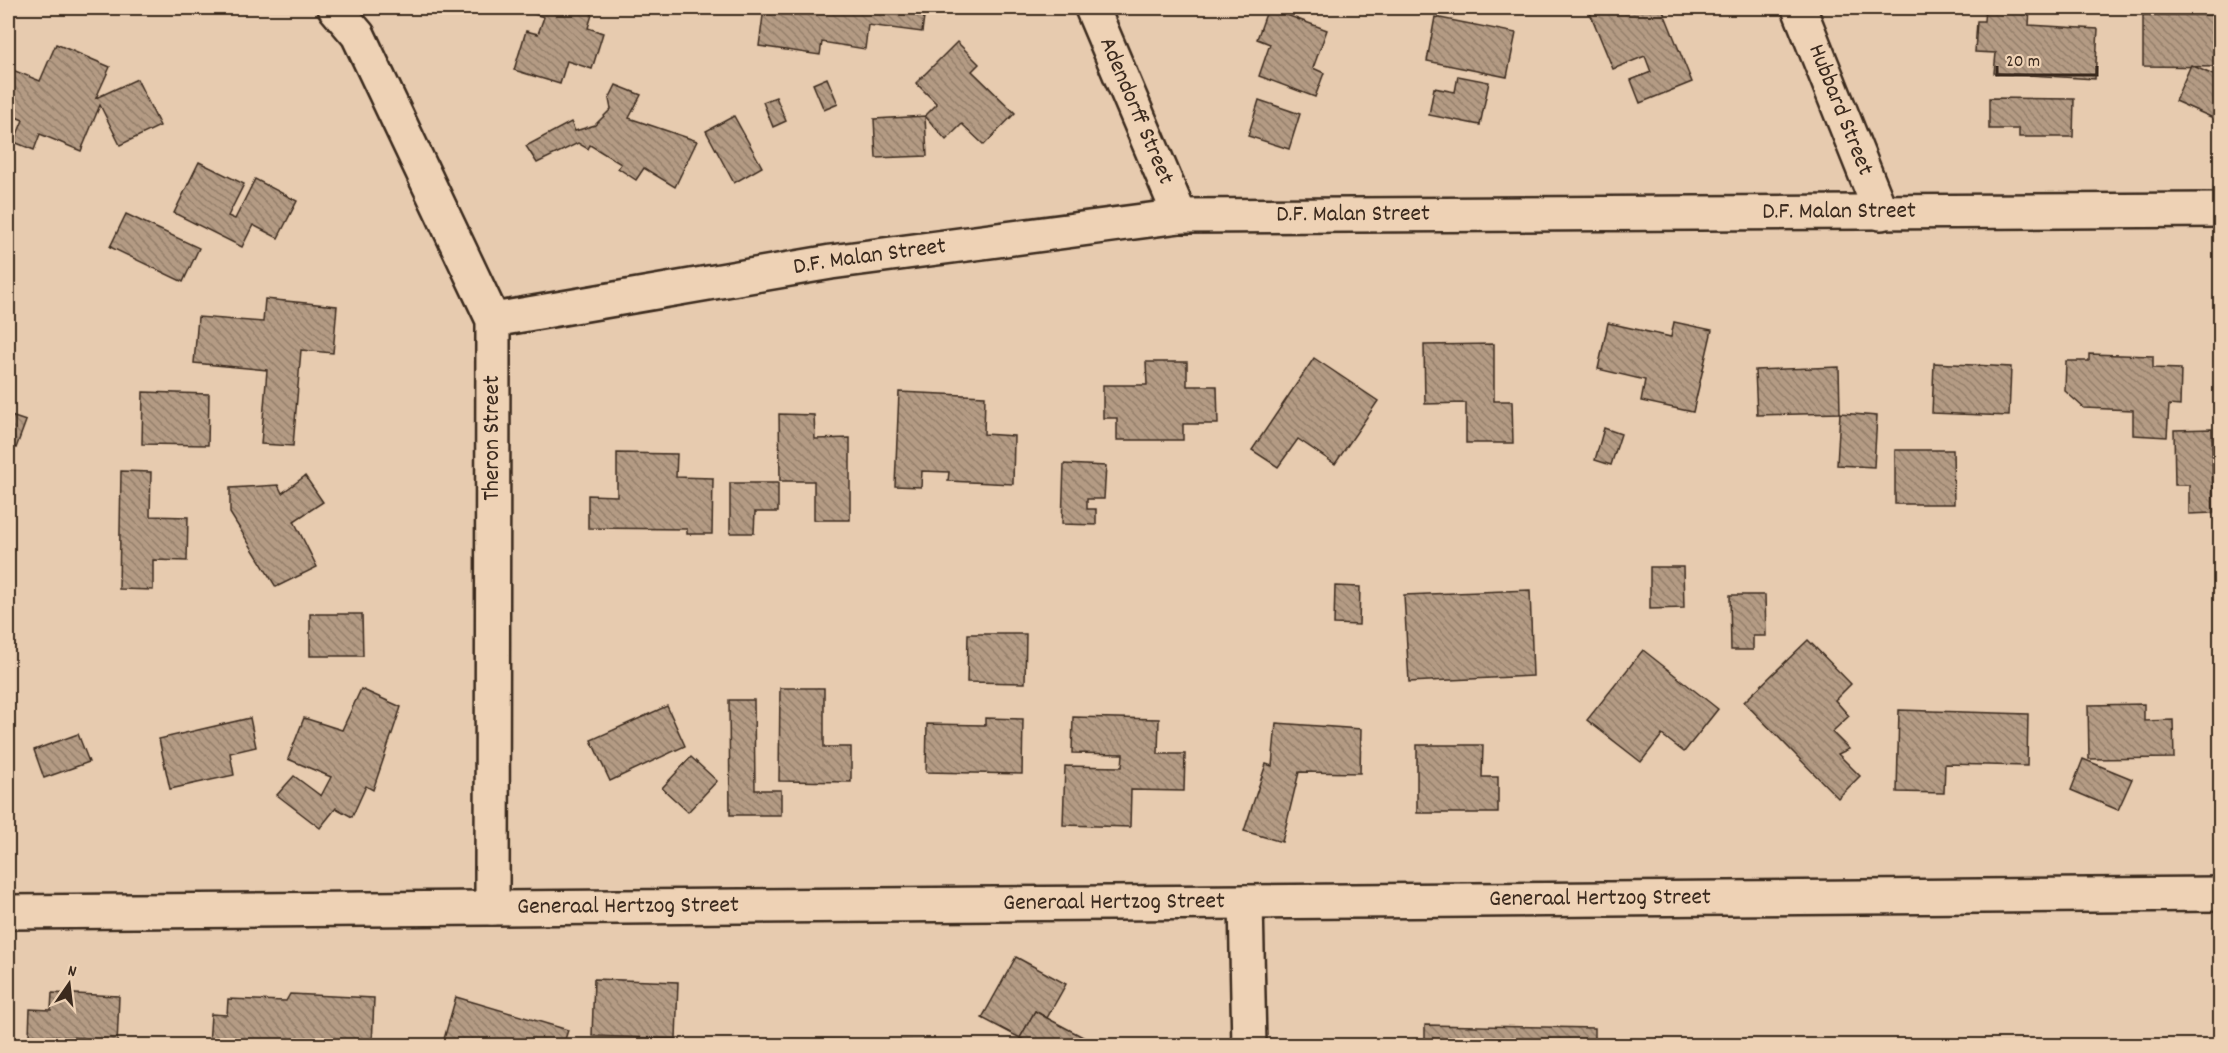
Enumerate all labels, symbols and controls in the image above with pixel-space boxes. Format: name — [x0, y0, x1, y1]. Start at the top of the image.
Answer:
street label: Adendorff Street — [1089, 32, 1182, 190]
street label: Hubbard Street — [1798, 39, 1881, 181]
scale bar — [1997, 39, 2098, 77]
text: 20 m — [2006, 50, 2040, 75]
street label: D.F. Malan Street — [1762, 195, 1916, 230]
street label: D.F. Malan Street — [1276, 198, 1430, 232]
street label: D.F. Malan Street — [791, 230, 948, 285]
street label: Theron Street — [476, 375, 510, 501]
street label: Generaal Hertzog Street — [1489, 881, 1711, 917]
street label: Generaal Hertzog Street — [1003, 885, 1225, 921]
street label: Generaal Hertzog Street — [517, 889, 739, 925]
north arrow — [39, 954, 99, 1014]
text: N — [65, 960, 79, 984]

